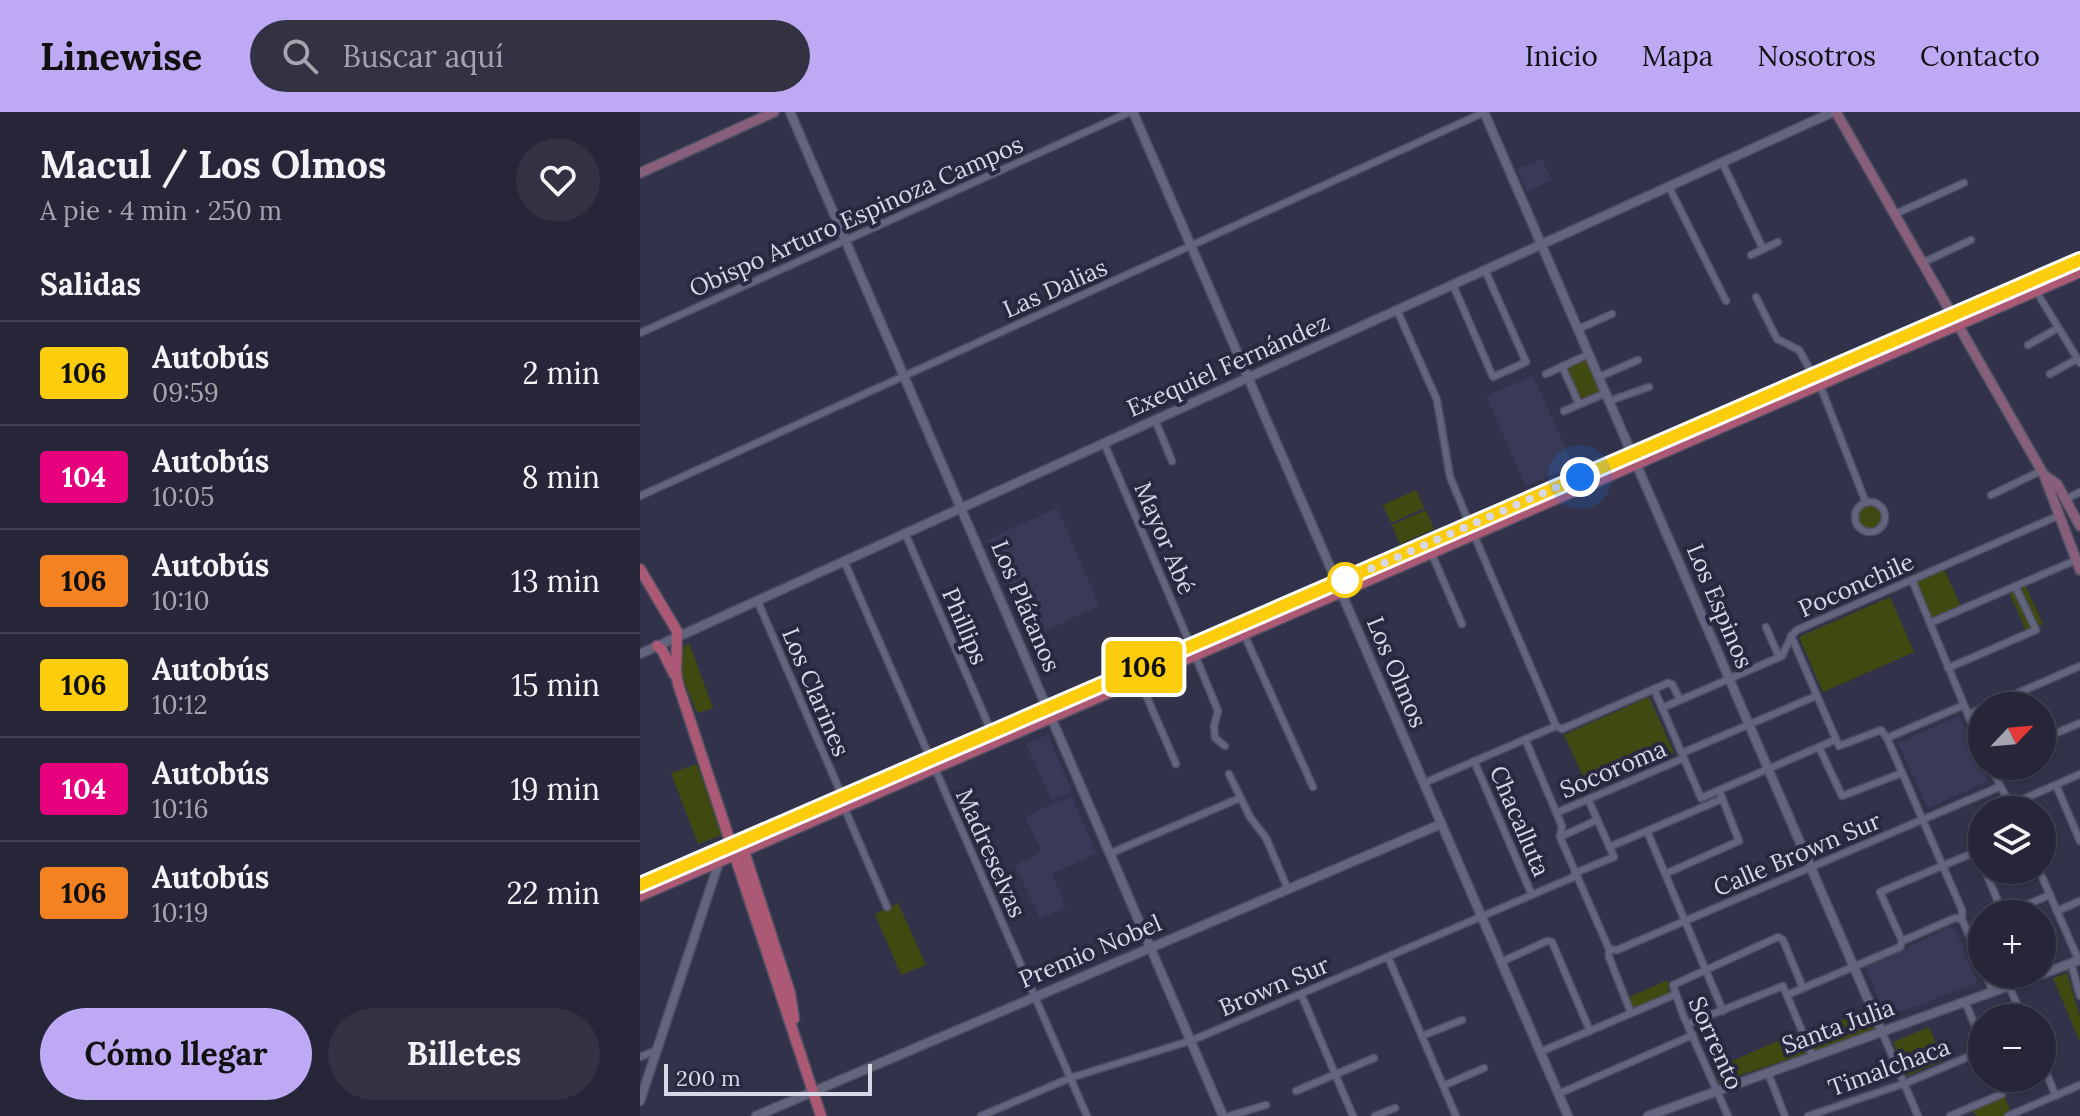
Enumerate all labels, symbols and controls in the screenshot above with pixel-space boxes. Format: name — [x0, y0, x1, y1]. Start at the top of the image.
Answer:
search box — [250, 20, 810, 92]
text: Linewise — [40, 32, 202, 80]
icon: search — [278, 34, 322, 78]
text: Buscar aquí — [342, 37, 504, 75]
text: Inicio — [1525, 38, 1598, 74]
text: Mapa — [1642, 38, 1713, 74]
text: Nosotros — [1757, 38, 1876, 74]
text: Contacto — [1920, 38, 2040, 74]
street label: Obispo Arturo Espinoza Campos — [684, 128, 1028, 304]
button: heart — [516, 138, 600, 222]
text: Macul / Los Olmos — [40, 140, 387, 188]
text: A pie · 4 min · 250 m — [40, 194, 282, 227]
street label: Las Dalias — [998, 251, 1112, 325]
text: Salidas — [40, 265, 141, 303]
street label: Exequiel Fernández — [1122, 306, 1334, 424]
text: Autobús — [152, 338, 269, 376]
text: 2 min — [523, 354, 600, 392]
text: 106 — [61, 355, 107, 391]
text: 09:59 — [152, 376, 219, 409]
text: Autobús — [152, 442, 269, 480]
your location — [1560, 457, 1600, 497]
text: 8 min — [522, 458, 600, 496]
text: 104 — [62, 459, 106, 495]
street label: Mayor Abé — [1127, 477, 1203, 599]
text: 10:05 — [152, 480, 214, 513]
street label: Los Plátanos — [984, 536, 1068, 676]
street label: Los Espinos — [1680, 539, 1760, 673]
text: Autobús — [152, 546, 269, 584]
street label: Poconchile — [1793, 546, 1919, 624]
text: 13 min — [511, 562, 600, 600]
text: 106 — [61, 563, 107, 599]
unlabelled marker — [1328, 563, 1362, 597]
street label: Phillips — [935, 583, 995, 669]
text: 10:10 — [152, 584, 210, 617]
street label: Los Olmos — [1360, 612, 1434, 732]
street label: Los Clarines — [775, 623, 857, 761]
line badge: 106 — [1098, 641, 1190, 693]
text: 106 — [1121, 649, 1167, 685]
text: Autobús — [152, 650, 269, 688]
text: 15 min — [511, 666, 600, 704]
text: 106 — [61, 667, 107, 703]
text: 10:12 — [152, 688, 208, 721]
north arrow — [1968, 692, 2056, 780]
map controls — [1968, 692, 2056, 1092]
street label: Socoroma — [1555, 733, 1671, 805]
text: Autobús — [152, 754, 269, 792]
street label: Chacalluta — [1483, 761, 1557, 881]
text: 19 min — [510, 770, 600, 808]
text: 104 — [62, 771, 106, 807]
street label: Madreselvas — [949, 784, 1033, 922]
text: 10:16 — [152, 792, 209, 825]
button: layers — [1968, 796, 2056, 884]
street label: Calle Brown Sur — [1709, 805, 1886, 903]
text: Autobús — [152, 858, 269, 896]
text: 22 min — [506, 874, 600, 912]
text: 106 — [61, 875, 107, 911]
text: 10:19 — [152, 896, 209, 929]
button: + — [1968, 900, 2056, 988]
street label: Premio Nobel — [1014, 907, 1166, 995]
street label: Brown Sur — [1214, 949, 1334, 1023]
street label: Sorrento — [1682, 991, 1750, 1095]
street label: Santa Julia — [1778, 991, 1898, 1061]
button: − — [1968, 1004, 2056, 1092]
button: Cómo llegar — [40, 1008, 312, 1100]
button: Billetes — [328, 1008, 600, 1100]
street label: Timalchaca — [1824, 1031, 1954, 1103]
scale bar — [664, 1060, 872, 1096]
text: 200 m — [676, 1064, 741, 1092]

